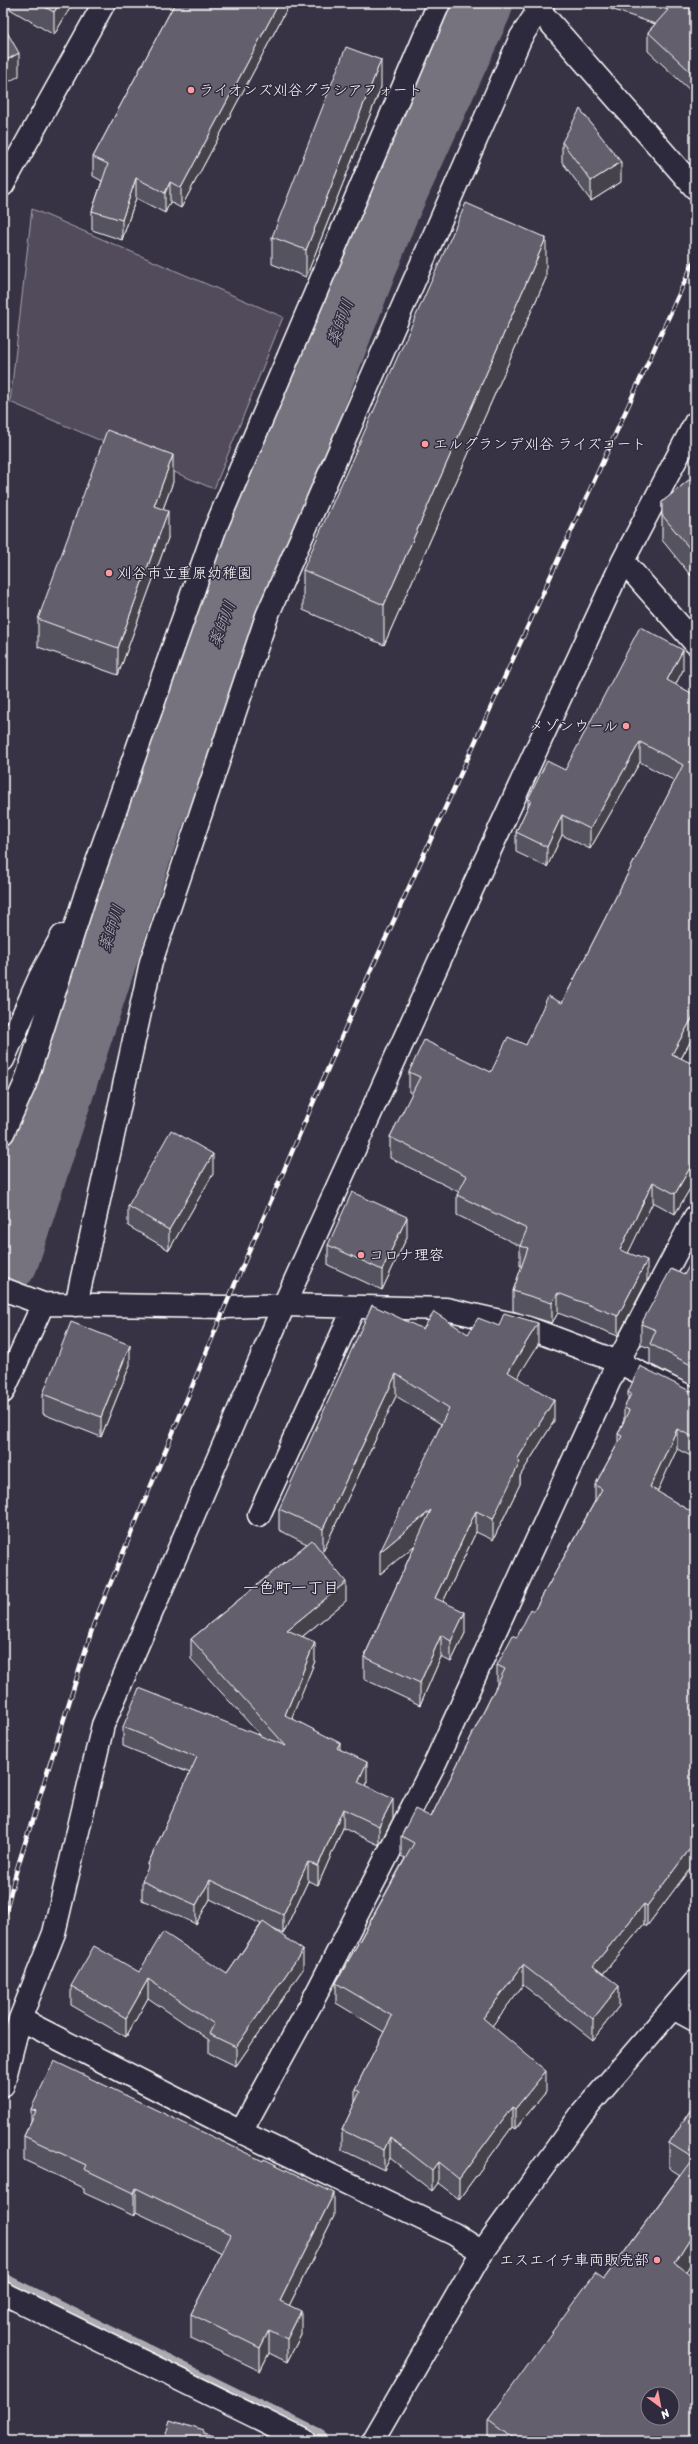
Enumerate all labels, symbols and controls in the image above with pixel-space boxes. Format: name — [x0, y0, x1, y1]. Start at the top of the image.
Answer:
place label: ライオンズ刈谷グラシアフォート — [199, 77, 423, 103]
marker: ライオンズ刈谷グラシアフォート — [186, 85, 196, 95]
water label: 薬師川 — [318, 294, 362, 350]
place label: エルグランデ刈谷 ライズコート — [433, 431, 647, 457]
marker: エルグランデ刈谷 ライズコート — [420, 439, 430, 449]
place label: 刈谷市立重原幼稚園 — [117, 560, 252, 586]
marker: 刈谷市立重原幼稚園 — [104, 568, 114, 578]
water label: 薬師川 — [200, 596, 244, 652]
place label: メゾンウール — [529, 713, 618, 739]
marker: メゾンウール — [621, 721, 631, 731]
water label: 薬師川 — [90, 901, 132, 955]
place label: コロナ理容 — [369, 1242, 444, 1268]
marker: コロナ理容 — [356, 1250, 366, 1260]
district label: 一色町一丁目 — [243, 1573, 339, 1602]
place label: エスエイチ車両販売部 — [499, 2247, 649, 2273]
marker: エスエイチ車両販売部 — [652, 2255, 662, 2265]
north arrow — [640, 2386, 680, 2426]
text: N — [656, 2403, 674, 2424]

